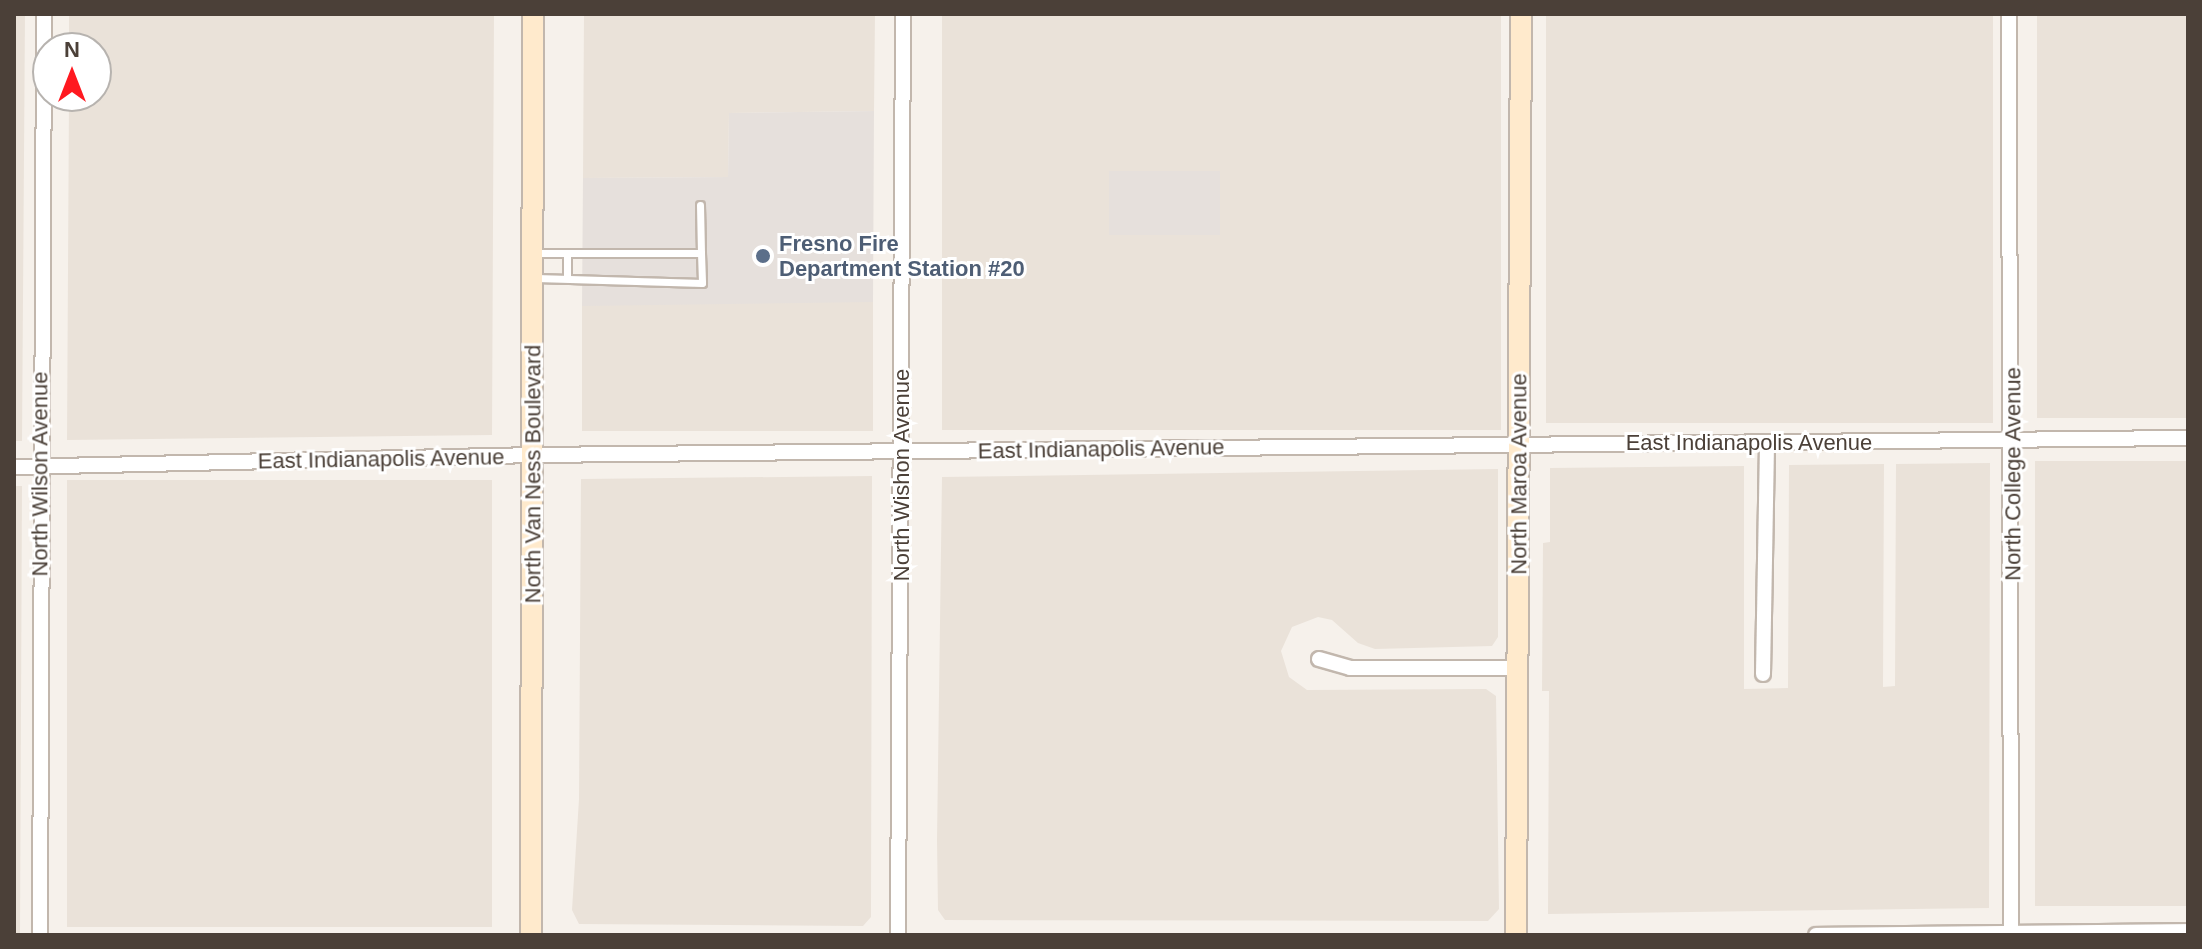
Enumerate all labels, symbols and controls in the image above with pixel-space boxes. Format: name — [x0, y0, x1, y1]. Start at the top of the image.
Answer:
north arrow — [32, 32, 112, 112]
text: N — [64, 37, 80, 62]
place label: Fresno Fire Department Station #20 — [779, 230, 1025, 282]
marker: Fresno Fire Department Station #20 — [754, 247, 772, 265]
street label: North Van Ness Boulevard — [520, 345, 546, 603]
street label: North College Avenue — [2000, 367, 2026, 581]
street label: North Wishon Avenue — [889, 368, 915, 582]
street label: North Wilson Avenue — [27, 371, 53, 577]
street label: North Maroa Avenue — [1506, 373, 1532, 575]
street label: East Indianapolis Avenue — [1625, 430, 1873, 456]
street label: East Indianapolis Avenue — [977, 434, 1225, 464]
street label: East Indianapolis Avenue — [257, 444, 505, 474]

